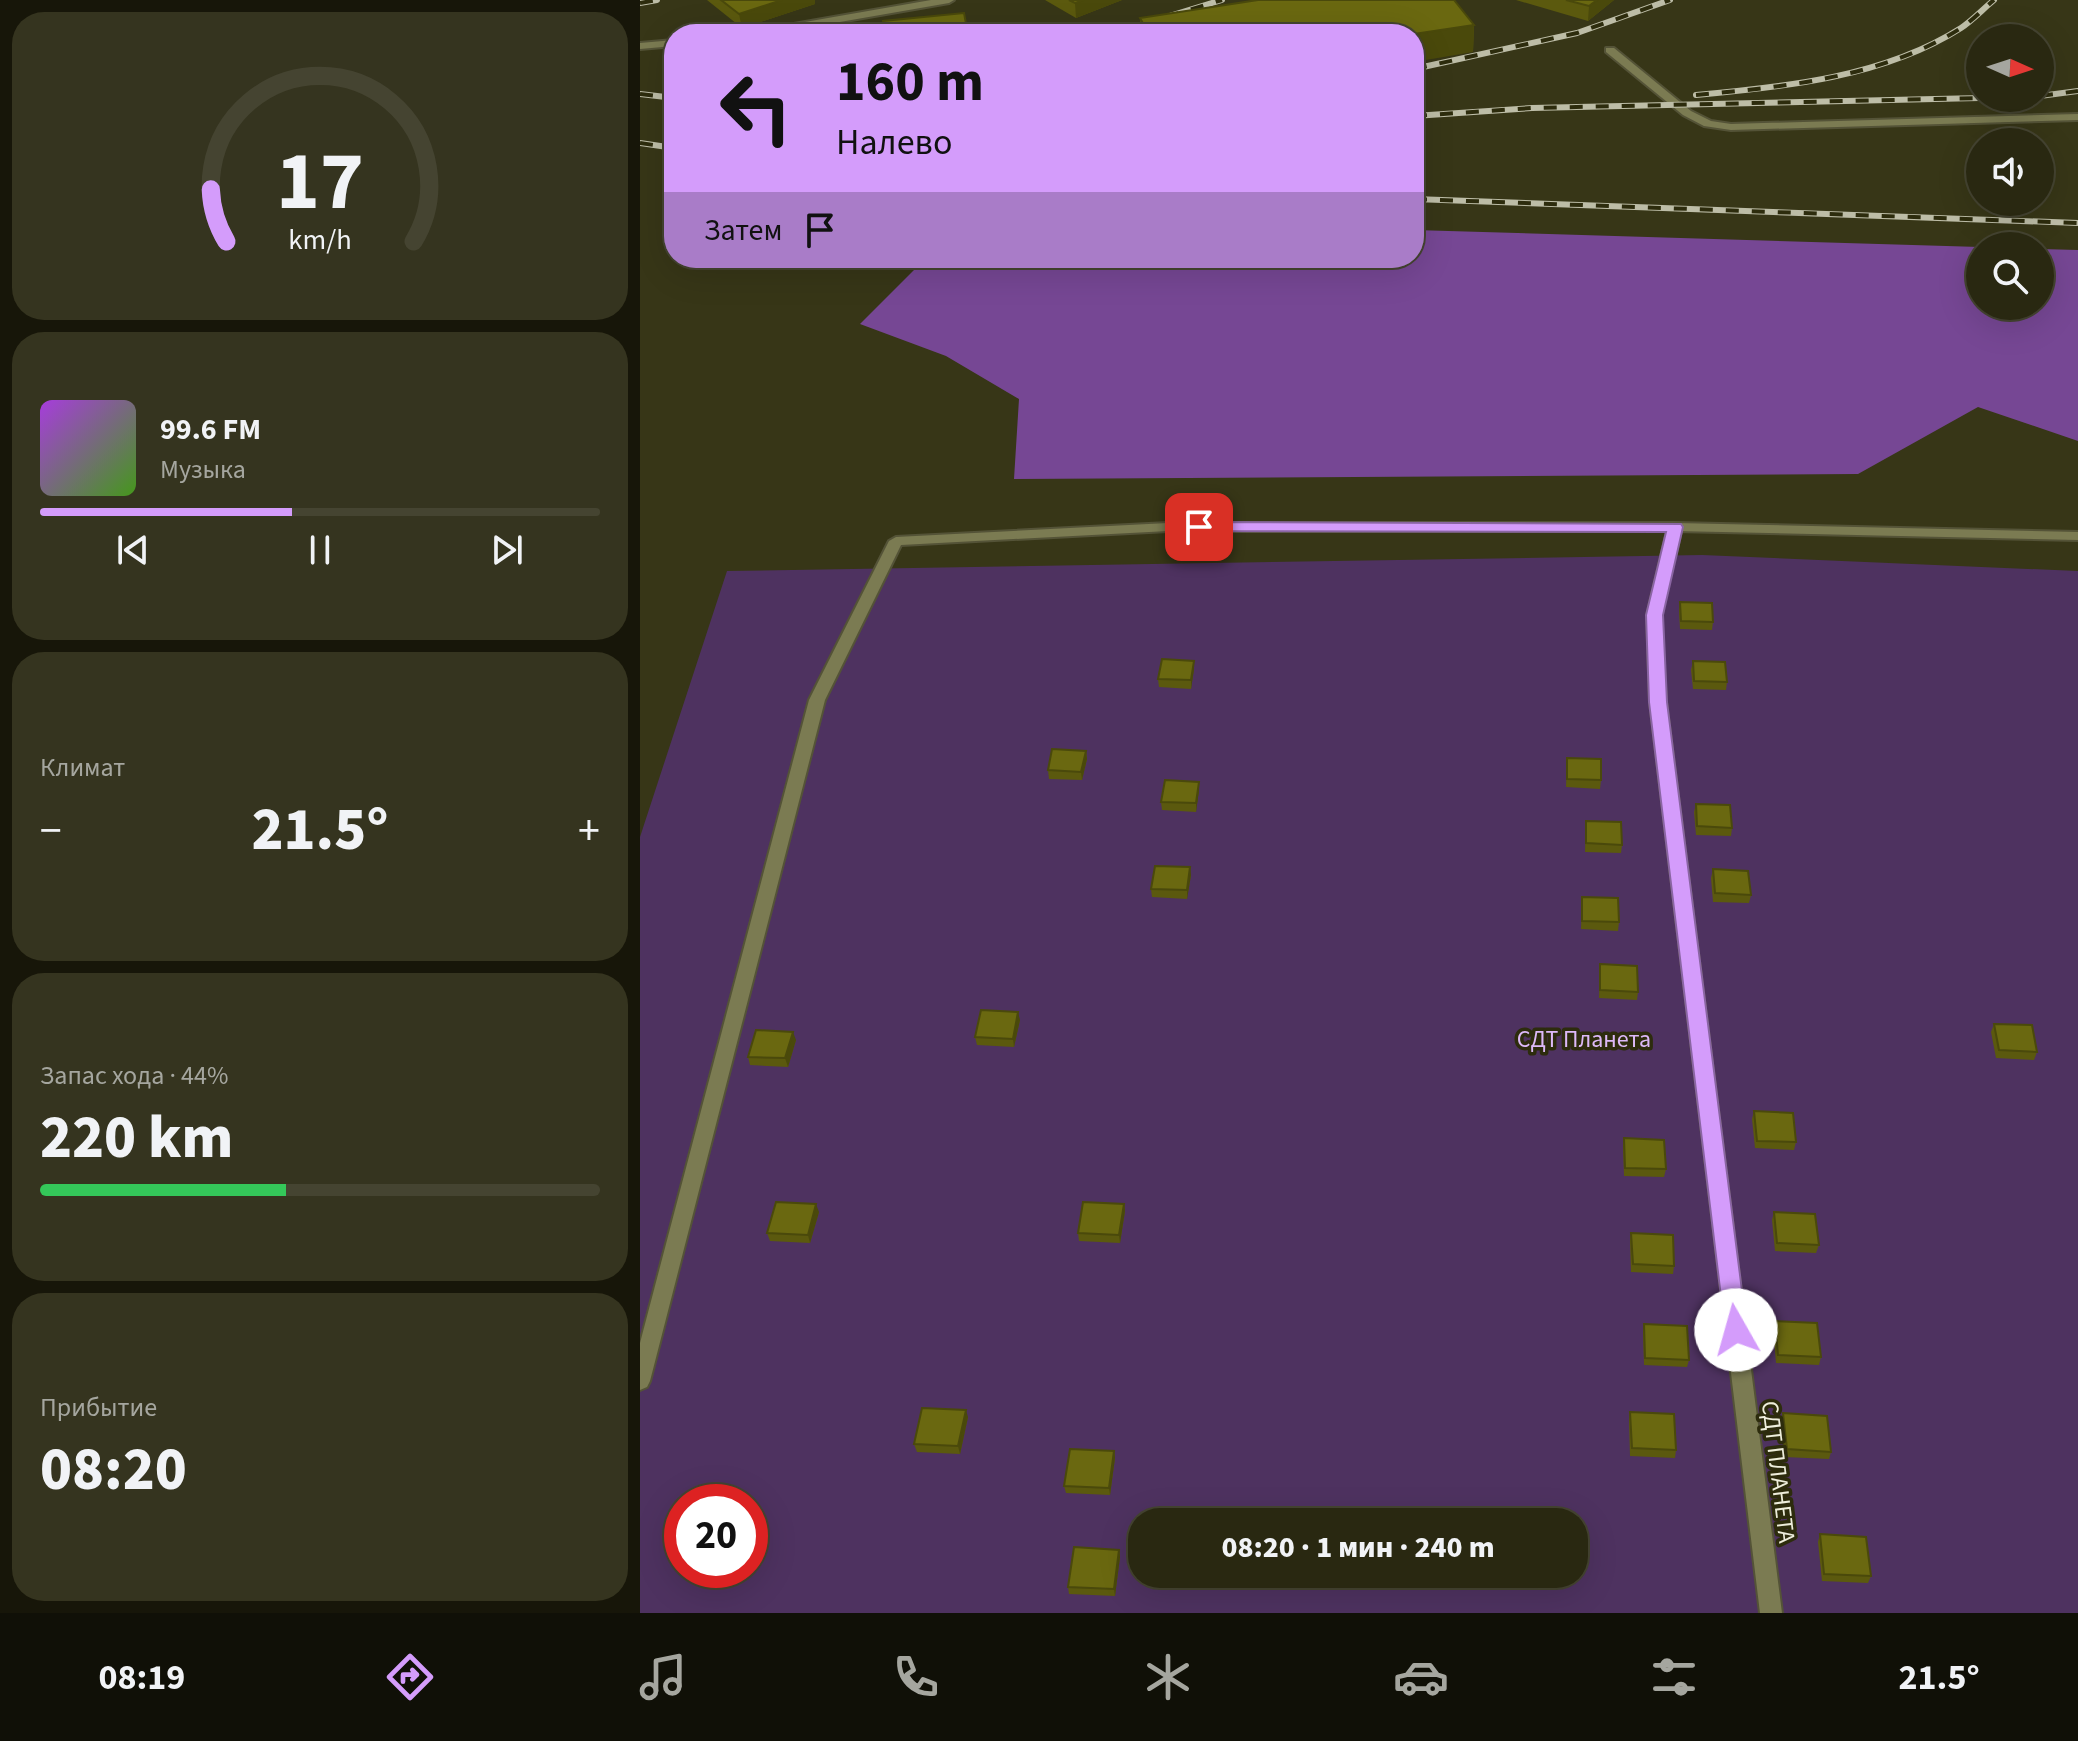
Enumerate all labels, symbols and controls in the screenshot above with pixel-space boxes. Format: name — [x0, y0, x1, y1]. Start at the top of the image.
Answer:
north arrow — [1966, 24, 2054, 112]
map controls — [1966, 24, 2054, 320]
text: 160 m — [836, 43, 984, 122]
icon: left — [704, 56, 808, 160]
text: Налево — [836, 117, 952, 168]
text: 17 — [276, 123, 364, 241]
button: sound — [1966, 128, 2054, 216]
icon: arrive — [798, 208, 842, 252]
text: Затем — [704, 209, 782, 252]
text: km/h — [288, 220, 352, 260]
button: search — [1966, 232, 2054, 320]
text: 99.6 FM — [160, 408, 261, 451]
text: Музыка — [160, 451, 246, 488]
pin — [1165, 493, 1233, 561]
icon: arrive — [1177, 505, 1221, 549]
icon: previous — [111, 528, 155, 572]
icon: pause — [298, 528, 342, 572]
icon: next — [485, 528, 529, 572]
text: Климат — [40, 749, 125, 786]
text: 21.5° — [252, 788, 388, 873]
text: − — [40, 800, 62, 863]
text: + — [578, 800, 600, 863]
park label: СДТ Планета — [1517, 1022, 1651, 1057]
text: Запас хода · 44% — [40, 1057, 228, 1094]
text: 220 km — [40, 1096, 233, 1181]
position arrow — [1694, 1288, 1778, 1372]
text: Прибытие — [40, 1389, 157, 1426]
street label: СДТ ПЛАНЕТА — [1752, 1399, 1804, 1545]
text: 08:20 — [40, 1428, 187, 1513]
speed limit sign: 20 — [664, 1484, 768, 1588]
text: 08:20 · 1 мин · 240 m — [1221, 1526, 1495, 1569]
icon: directions — [382, 1649, 438, 1705]
icon: music — [635, 1649, 691, 1705]
icon: phone — [888, 1649, 944, 1705]
icon: climate — [1140, 1649, 1196, 1705]
icon: car — [1393, 1649, 1449, 1705]
icon: filters — [1646, 1649, 1702, 1705]
text: 08:19 — [98, 1652, 185, 1703]
text: 21.5° — [1899, 1652, 1980, 1703]

